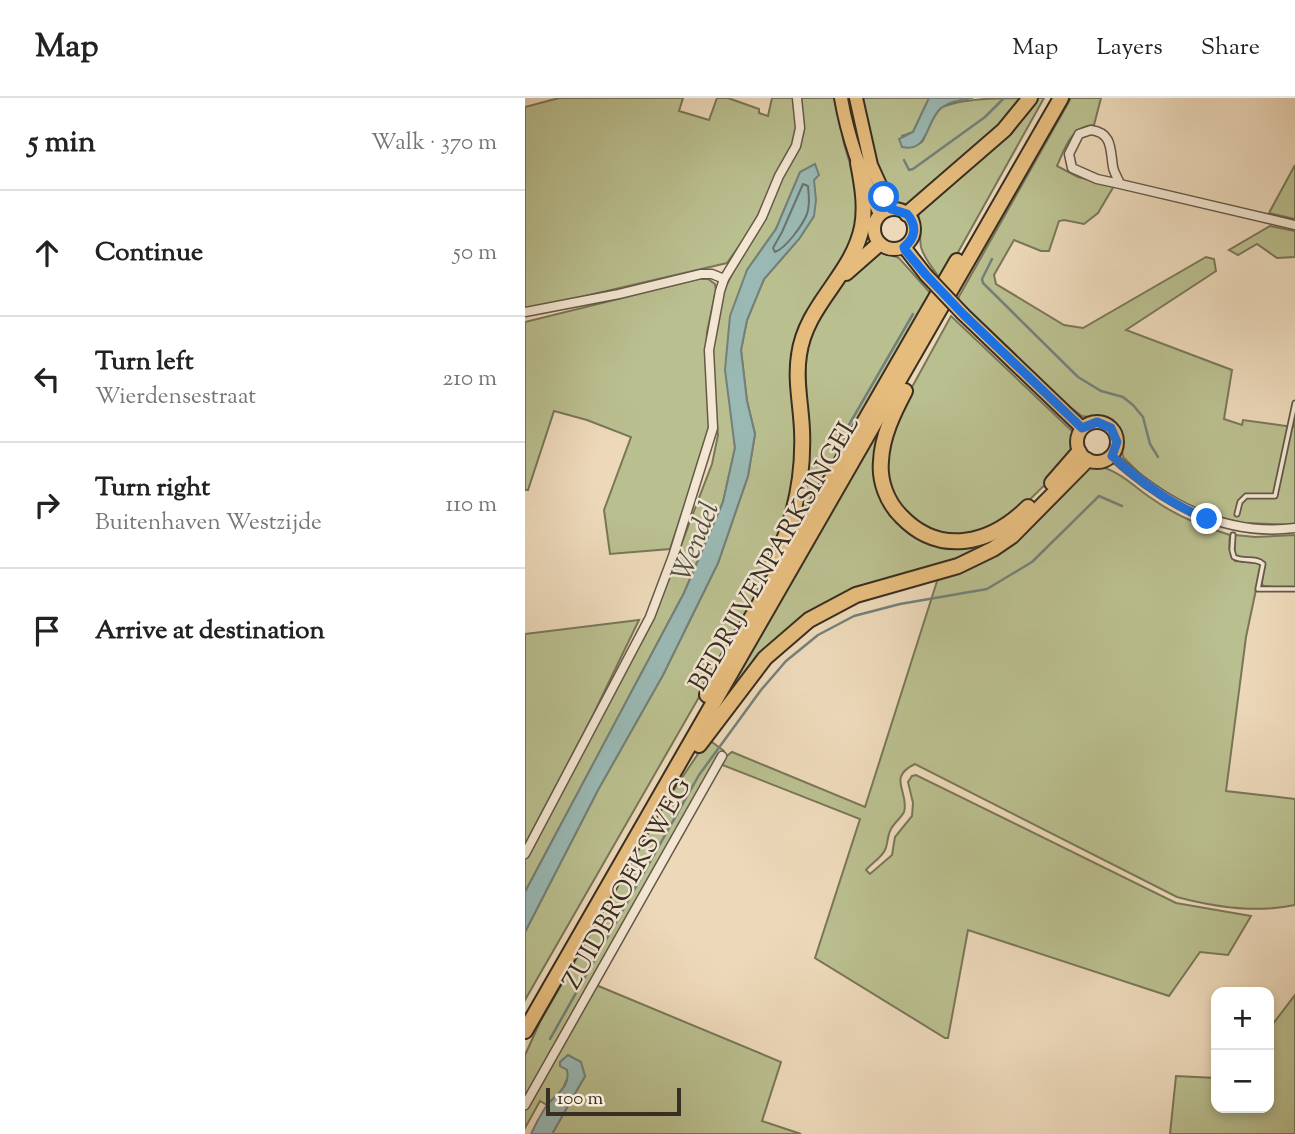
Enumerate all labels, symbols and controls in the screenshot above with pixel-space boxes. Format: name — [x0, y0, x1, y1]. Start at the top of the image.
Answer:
text: Map — [35, 24, 99, 72]
text: Map — [1012, 31, 1058, 65]
text: Layers — [1096, 31, 1163, 65]
text: Share — [1201, 31, 1260, 65]
text: 5 min — [28, 122, 96, 165]
text: Walk · 370 m — [371, 127, 497, 160]
route start — [868, 181, 899, 212]
icon: ahead — [28, 234, 66, 272]
text: Continue — [95, 235, 203, 272]
text: 50 m — [453, 237, 497, 270]
text: Turn left — [95, 344, 194, 381]
icon: left — [28, 360, 66, 398]
text: 210 m — [443, 363, 497, 396]
text: Wierdensestraat — [95, 381, 256, 414]
street label: BEDRIJVENPARKSINGEL — [681, 409, 870, 699]
text: Turn right — [95, 470, 210, 507]
icon: right — [28, 486, 66, 524]
text: 110 m — [446, 489, 497, 522]
water label: Wendel — [663, 496, 731, 588]
route end — [1191, 503, 1222, 534]
text: Buitenhaven Westzijde — [95, 507, 322, 540]
icon: arrive — [28, 612, 66, 650]
text: Arrive at destination — [95, 613, 325, 650]
street label: ZUIDBROEKSWEG — [555, 772, 702, 997]
map controls — [1211, 987, 1274, 1113]
button: + — [1211, 987, 1274, 1050]
button: − — [1211, 1050, 1274, 1113]
scale bar — [546, 1085, 681, 1117]
text: 100 m — [557, 1086, 603, 1113]

